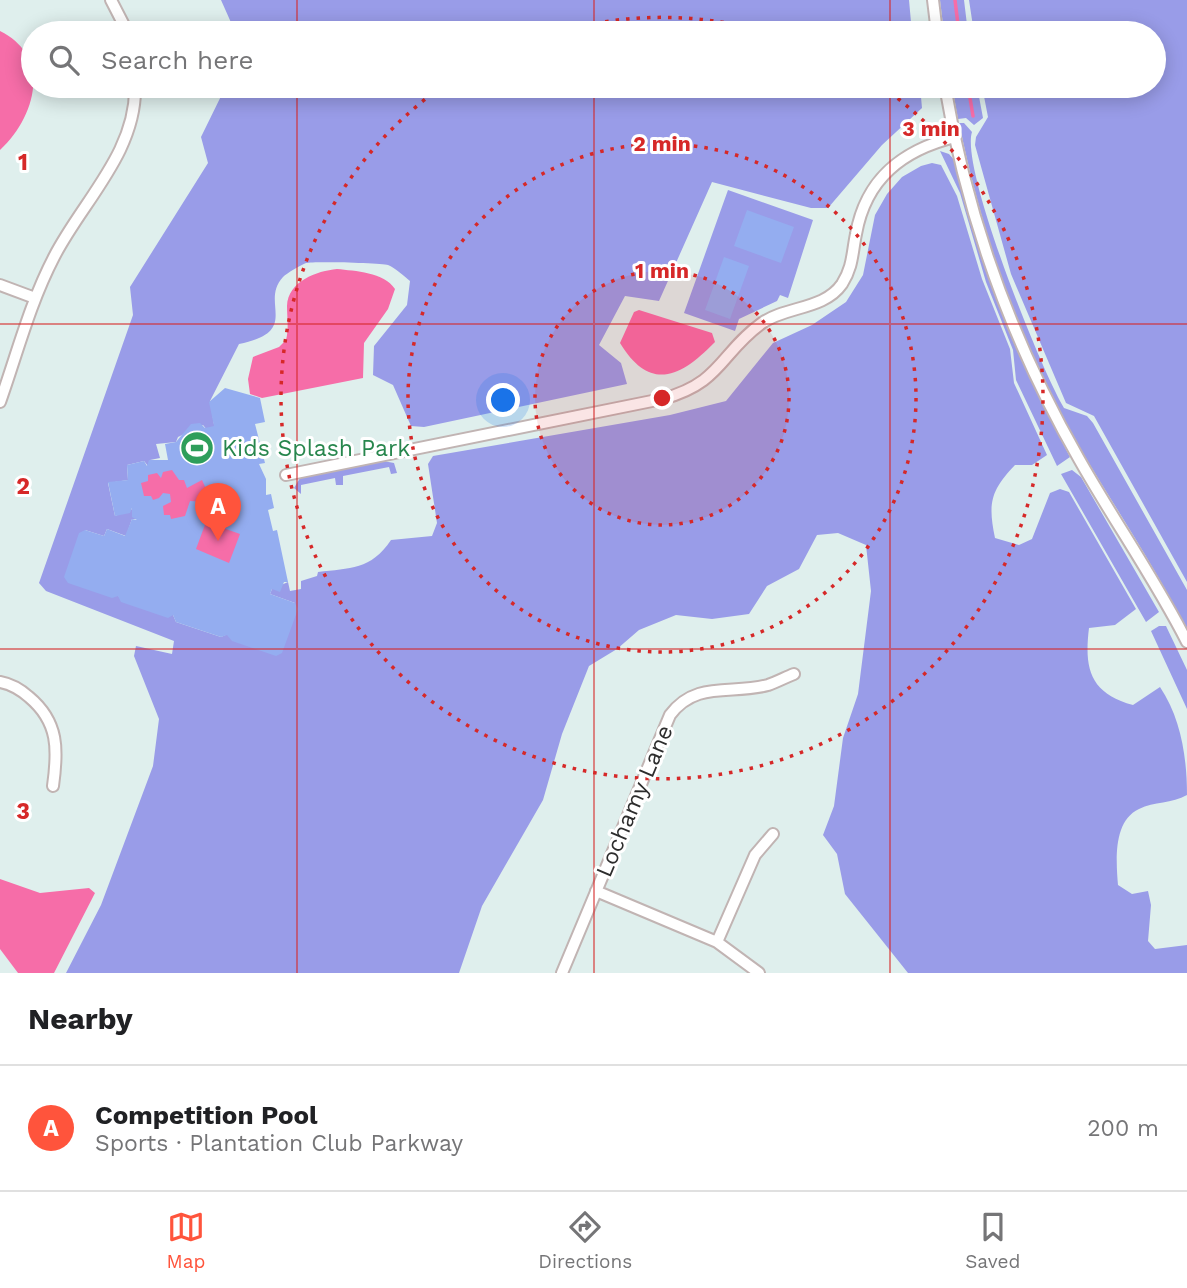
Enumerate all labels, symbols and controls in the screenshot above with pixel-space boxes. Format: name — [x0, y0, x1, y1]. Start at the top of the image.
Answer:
search box — [21, 21, 1166, 98]
icon: search — [45, 41, 83, 79]
text: Search here — [101, 45, 253, 75]
text: 3 min — [902, 116, 960, 141]
text: 2 min — [633, 131, 691, 156]
text: 1 — [18, 149, 28, 176]
text: 1 min — [635, 258, 689, 283]
your location — [486, 383, 520, 417]
centre of rings — [650, 386, 674, 410]
sports icon: Kids Splash Park — [178, 429, 216, 467]
place label: Kids Splash Park — [222, 435, 410, 462]
text: 2 — [16, 473, 30, 500]
pin: A — [195, 483, 241, 541]
street label: Lochamy Lane — [590, 721, 679, 881]
text: 3 — [16, 798, 30, 825]
text: Nearby — [28, 1001, 133, 1036]
text: Competition Pool — [95, 1100, 318, 1130]
text: A — [43, 1115, 59, 1142]
text: 200 m — [1087, 1115, 1159, 1142]
text: Sports · Plantation Club Parkway — [95, 1130, 463, 1157]
tab: Map — [167, 1208, 205, 1273]
tab: Directions — [538, 1208, 632, 1273]
tab: Saved — [965, 1208, 1020, 1273]

